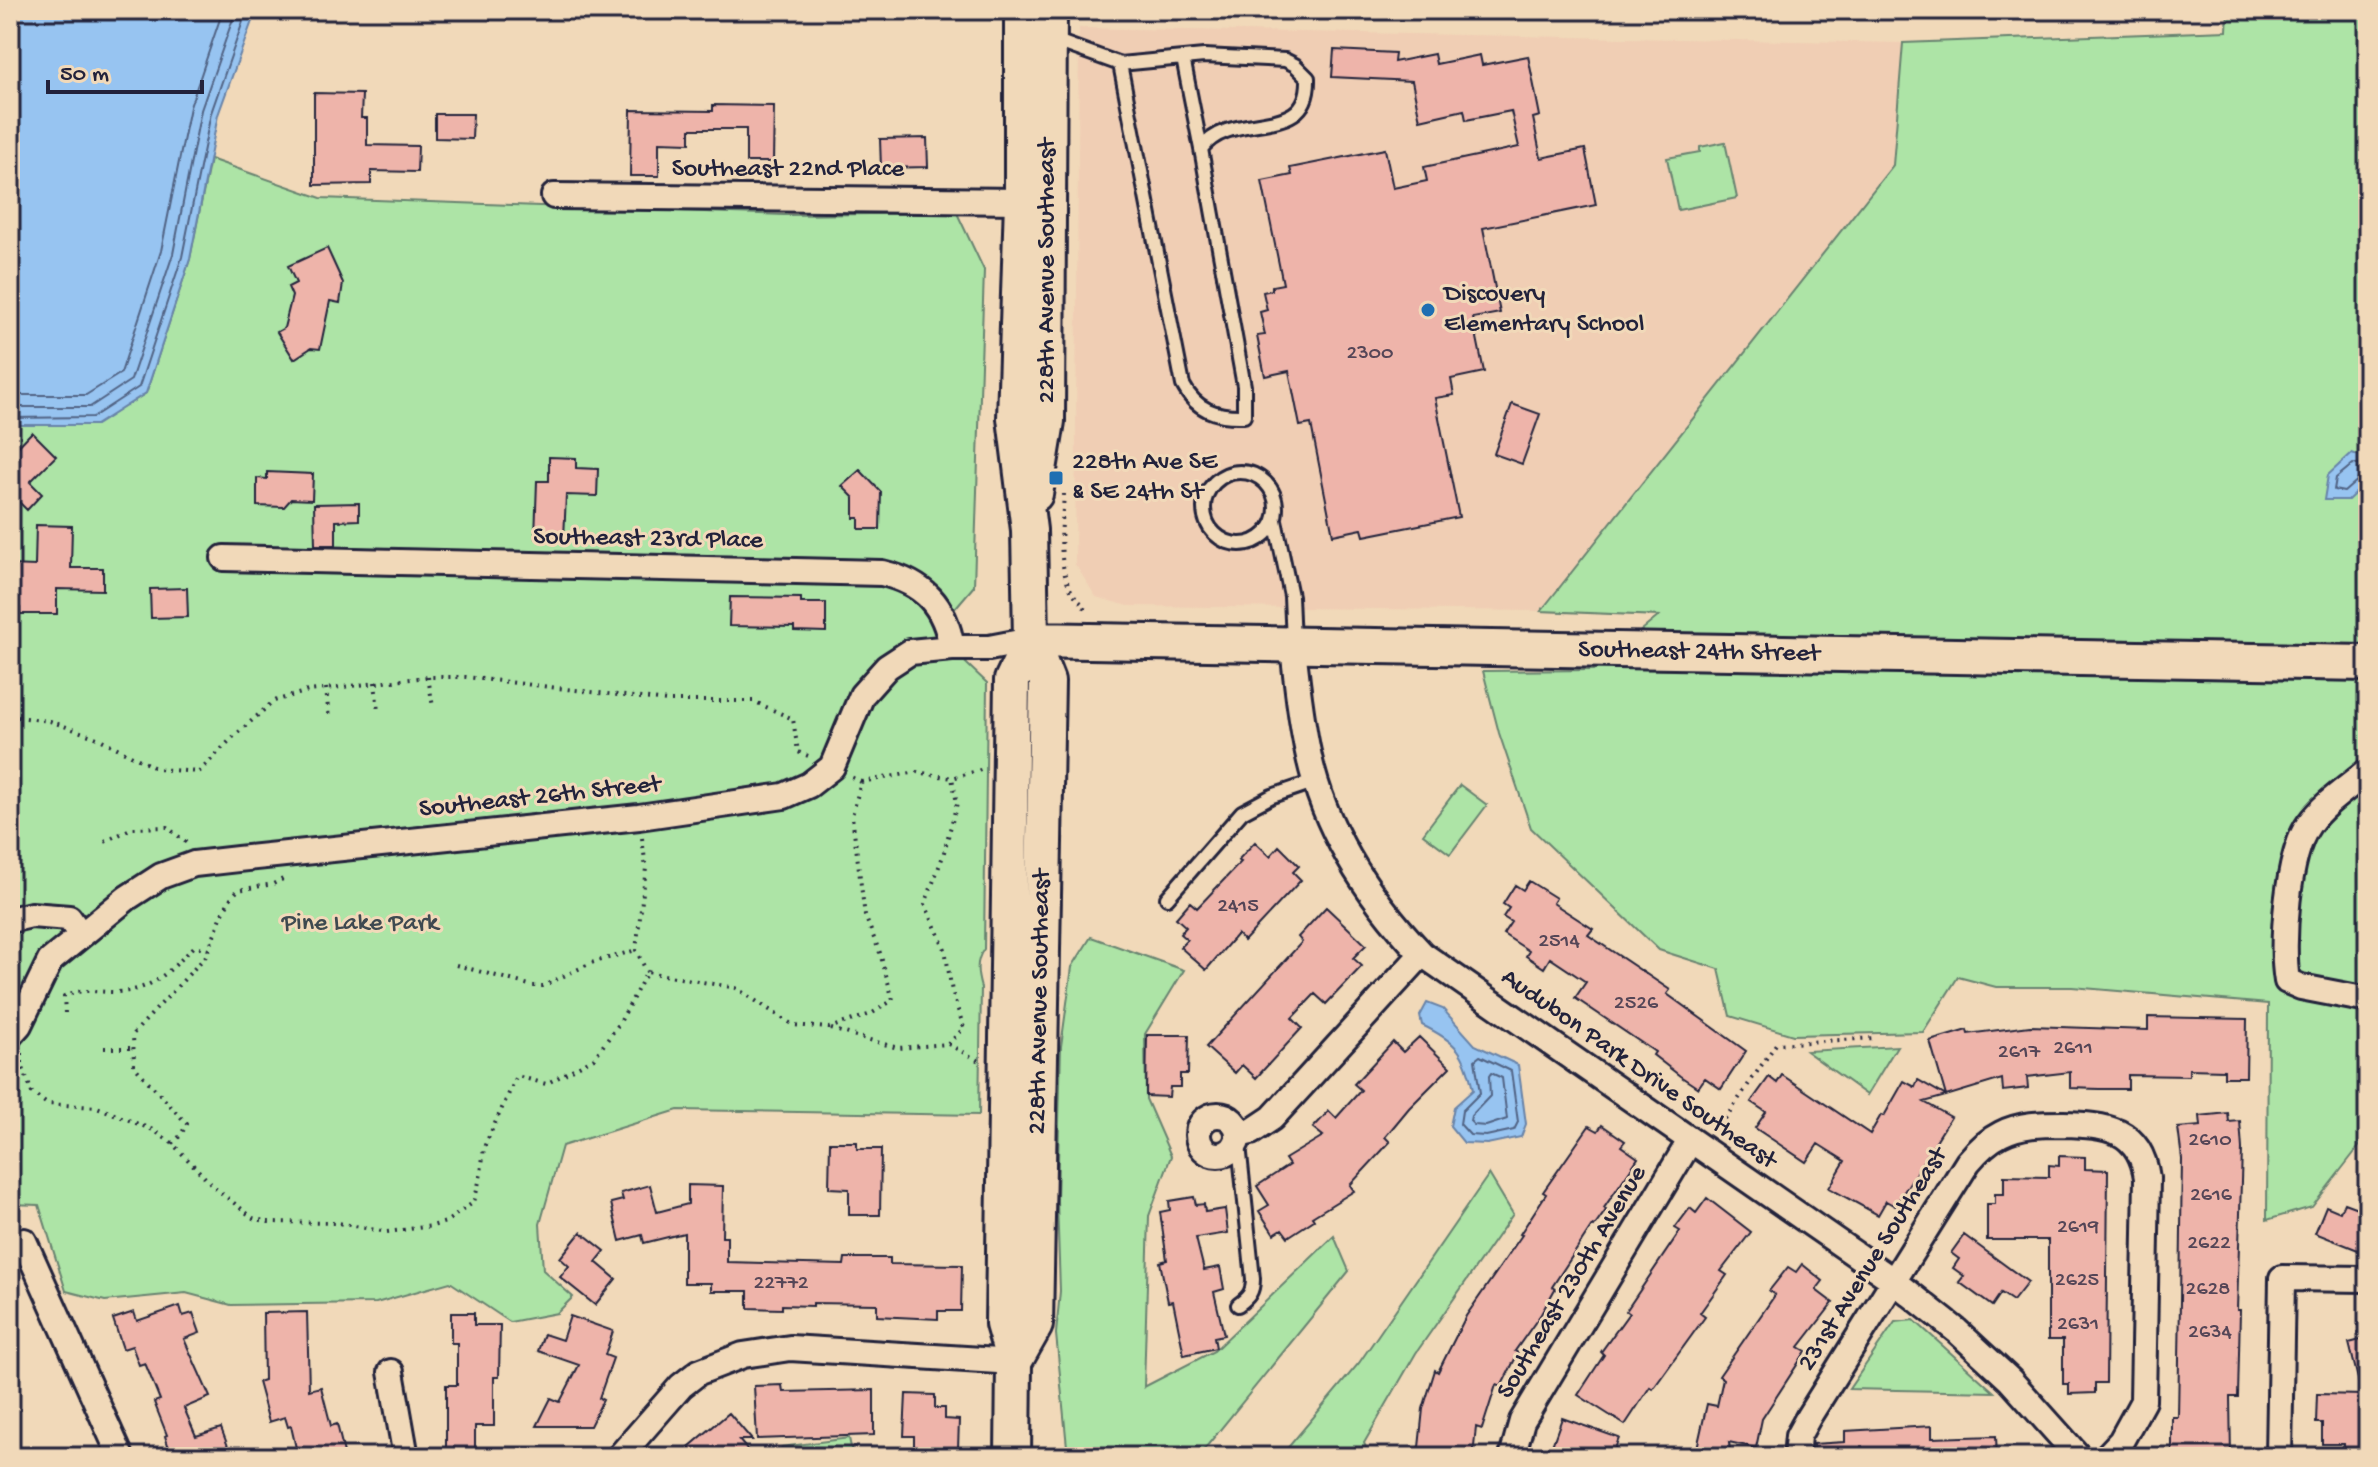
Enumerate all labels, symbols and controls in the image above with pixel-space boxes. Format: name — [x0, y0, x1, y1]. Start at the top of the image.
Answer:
scale bar — [48, 44, 202, 94]
text: 50 m — [60, 61, 109, 90]
street label: 228th Avenue Southeast — [1033, 136, 1064, 404]
street label: Southeast 22nd Place — [672, 155, 905, 186]
place label: Discovery Elementary School — [1442, 280, 1644, 341]
marker: Discovery Elementary School — [1419, 301, 1437, 319]
house number: 2300 — [1346, 341, 1394, 367]
place label: 228th Ave SE & SE 24th St — [1072, 448, 1218, 509]
marker: 228th Ave SE & SE 24th St — [1047, 469, 1065, 487]
street label: Southeast 23rd Place — [533, 522, 764, 558]
street label: Southeast 24th Street — [1578, 635, 1822, 671]
street label: Southeast 26th Street — [418, 770, 665, 826]
street label: 228th Avenue Southeast — [1023, 867, 1059, 1135]
house number: 2415 — [1217, 894, 1259, 920]
park label: Pine Lake Park — [281, 909, 441, 940]
house number: 2514 — [1538, 929, 1580, 955]
street label: Audubon Park Drive Southeast — [1494, 963, 1784, 1179]
house number: 2526 — [1614, 991, 1659, 1017]
house number: 2611 — [2053, 1036, 2093, 1062]
house number: 2617 — [1998, 1040, 2041, 1066]
house number: 2610 — [2188, 1128, 2232, 1154]
street label: 231st Avenue Southeast — [1793, 1140, 1957, 1378]
street label: Southeast 230th Avenue — [1491, 1160, 1655, 1405]
house number: 2616 — [2190, 1183, 2233, 1209]
house number: 2619 — [2057, 1215, 2099, 1241]
house number: 2622 — [2187, 1231, 2231, 1257]
house number: 2625 — [2055, 1268, 2099, 1294]
house number: 22772 — [753, 1271, 809, 1297]
house number: 2628 — [2186, 1277, 2230, 1303]
house number: 2631 — [2057, 1312, 2099, 1338]
house number: 2634 — [2188, 1320, 2232, 1346]

